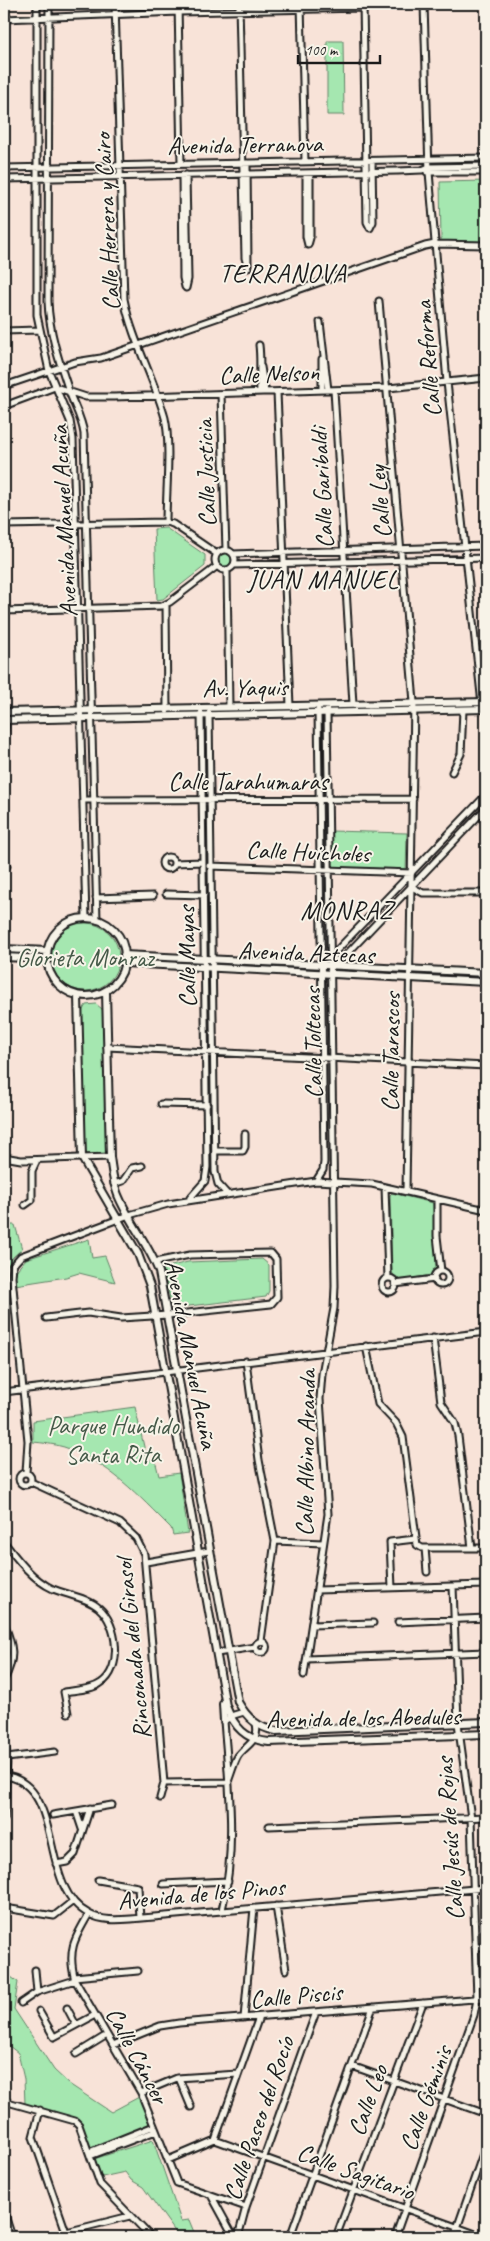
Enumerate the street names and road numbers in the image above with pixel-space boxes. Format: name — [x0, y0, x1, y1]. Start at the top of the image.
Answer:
street label: Avenida Terranova — [167, 128, 325, 162]
street label: Calle Herrera y Cairo — [86, 129, 128, 312]
street label: Calle Reforma — [407, 298, 449, 418]
street label: Calle Nelson — [218, 356, 321, 392]
street label: Calle Justicia — [188, 416, 224, 527]
street label: Avenida Manuel Acuña — [43, 422, 85, 618]
street label: Calle Garibaldi — [303, 423, 341, 549]
street label: Calle Ley — [361, 462, 399, 539]
street label: Av. Yaquis — [202, 671, 290, 705]
street label: Calle Tarahumaras — [168, 766, 330, 798]
street label: Calle Huicholes — [245, 834, 373, 870]
street label: Calle Mayas — [170, 903, 204, 1008]
street label: Avenida Aztecas — [237, 935, 377, 971]
street label: Calle Toltecas — [296, 985, 330, 1099]
street label: Calle Tarascos — [374, 990, 408, 1112]
street label: Avenida Manuel Acuña — [157, 1257, 225, 1454]
street label: Calle Albino Aranda — [289, 1367, 324, 1537]
street label: Rinconada del Girasol — [107, 1552, 158, 1741]
street label: Avenida de los Abedules — [266, 1700, 463, 1736]
street label: Calle Jesús de Rojas — [428, 1754, 472, 1922]
street label: Avenida de los Pinos — [116, 1871, 288, 1917]
street label: Calle Piscis — [249, 1976, 346, 2016]
street label: Calle Cáncer — [98, 2001, 177, 2111]
street label: Calle Paseo del Rocío — [216, 2031, 302, 2204]
street label: Calle Géminis — [392, 2039, 460, 2155]
street label: Calle Leo — [340, 2059, 396, 2140]
street label: Calle Sagitario — [293, 2136, 420, 2208]

